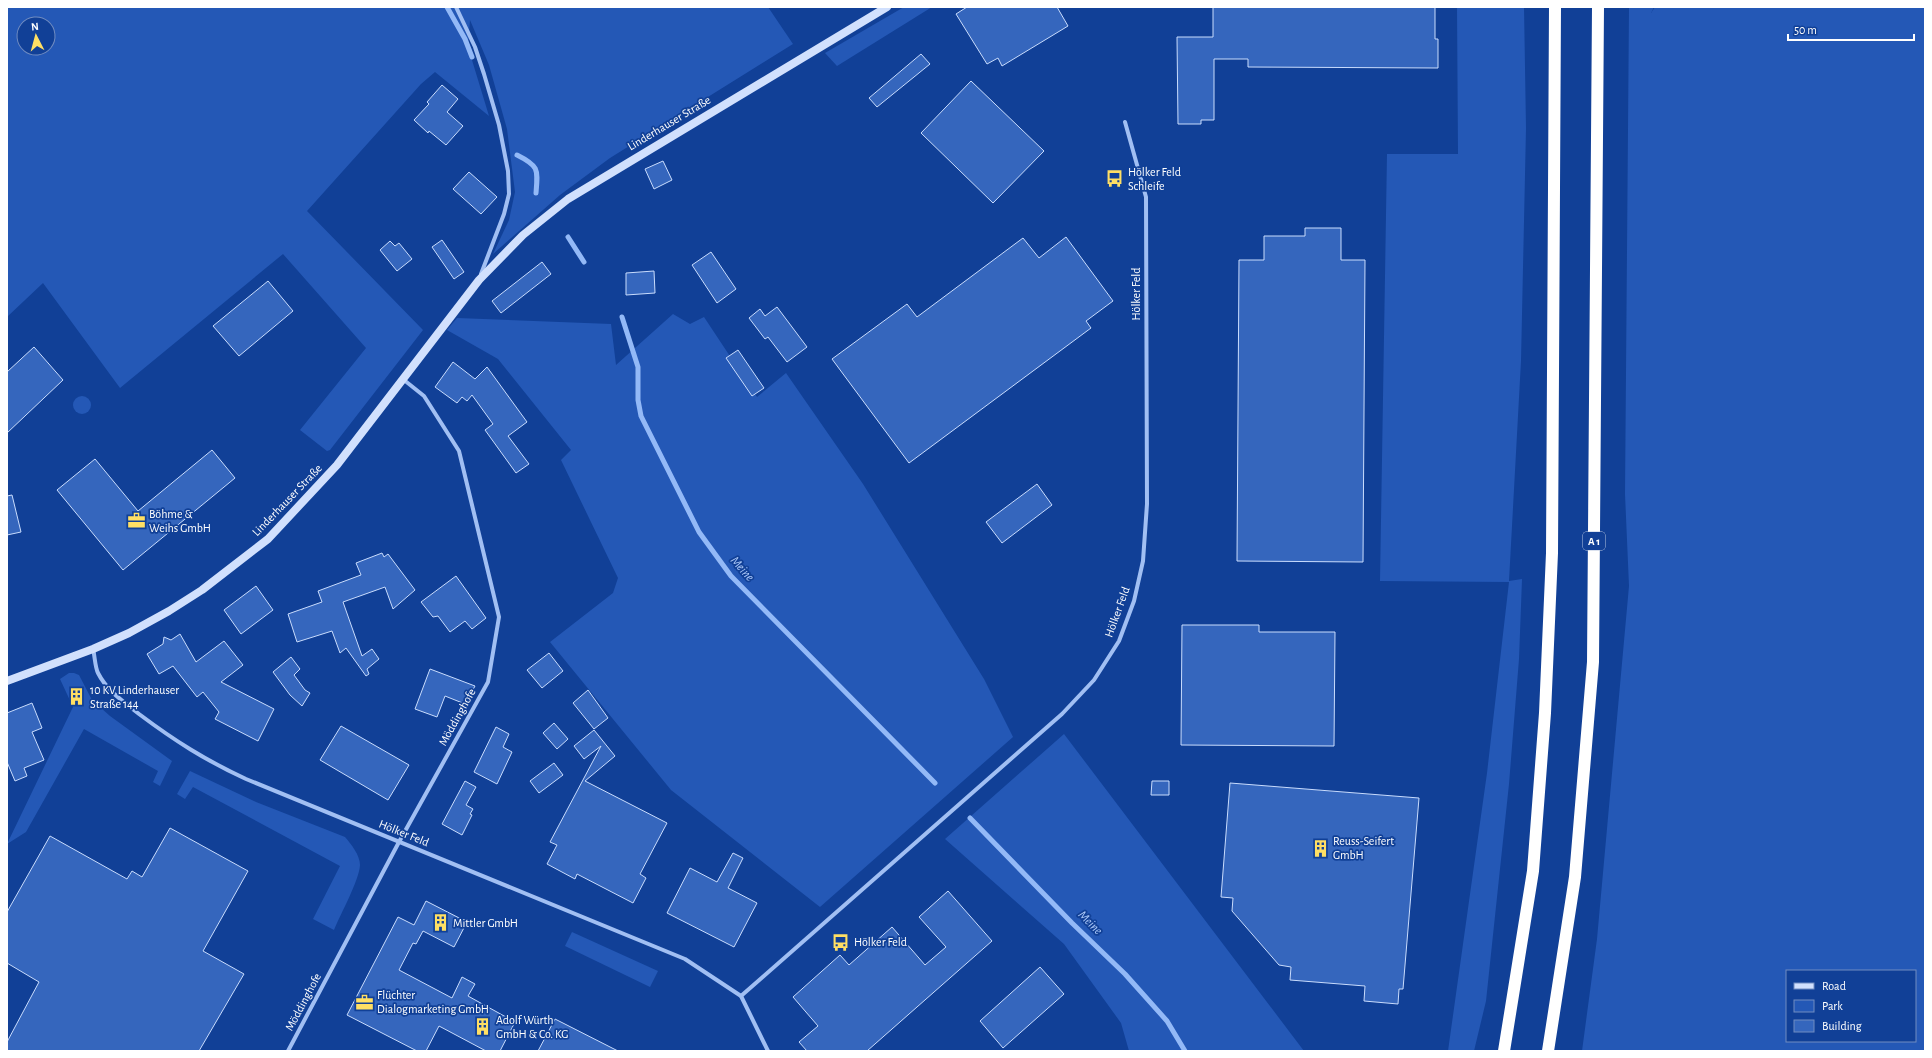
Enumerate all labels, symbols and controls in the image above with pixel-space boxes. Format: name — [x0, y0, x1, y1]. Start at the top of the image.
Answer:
north arrow — [16, 16, 56, 56]
scale bar — [1788, 16, 1914, 42]
text: N — [31, 21, 39, 32]
text: 50 m — [1794, 24, 1817, 36]
street label: Linderhauser Straße — [625, 94, 713, 152]
place label: Hölker Feld Schleife — [1128, 166, 1181, 192]
bus stop icon: Hölker Feld Schleife — [1105, 169, 1125, 189]
street label: Hölker Feld — [1130, 268, 1142, 320]
street label: Linderhauser Straße — [250, 462, 324, 538]
place label: Böhme & Weihs GmbH — [149, 508, 211, 534]
office icon: Böhme & Weihs GmbH — [126, 511, 146, 531]
road number: A 1 — [1583, 532, 1605, 550]
water label: Meine — [728, 554, 756, 584]
street label: Hölker Feld — [1102, 585, 1132, 639]
place label: 10 KV Linderhauser Straße 144 — [90, 684, 179, 710]
street label: Möddinghofe — [436, 686, 478, 748]
building icon: 10 KV Linderhauser Straße 144 — [67, 687, 87, 707]
street label: Hölker Feld — [377, 818, 431, 848]
place label: Reuss-Seifert GmbH — [1333, 835, 1394, 861]
building icon: Reuss-Seifert GmbH — [1310, 838, 1330, 858]
water label: Meine — [1075, 908, 1105, 938]
building icon: Mittler GmbH — [430, 913, 450, 933]
place label: Mittler GmbH — [453, 917, 518, 929]
bus stop icon: Hölker Feld — [831, 932, 851, 952]
place label: Hölker Feld — [854, 936, 907, 948]
legend — [1786, 970, 1916, 1042]
street label: Möddinghofe — [283, 971, 323, 1033]
text: Road — [1822, 980, 1846, 992]
place label: Flüchter Dialogmarketing GmbH — [377, 989, 489, 1015]
office icon: Flüchter Dialogmarketing GmbH — [354, 992, 374, 1012]
text: Park — [1822, 1000, 1843, 1012]
place label: Adolf Würth GmbH & Co. KG — [496, 1014, 569, 1040]
building icon: Adolf Würth GmbH & Co. KG — [473, 1017, 493, 1037]
text: Building — [1822, 1020, 1862, 1032]

